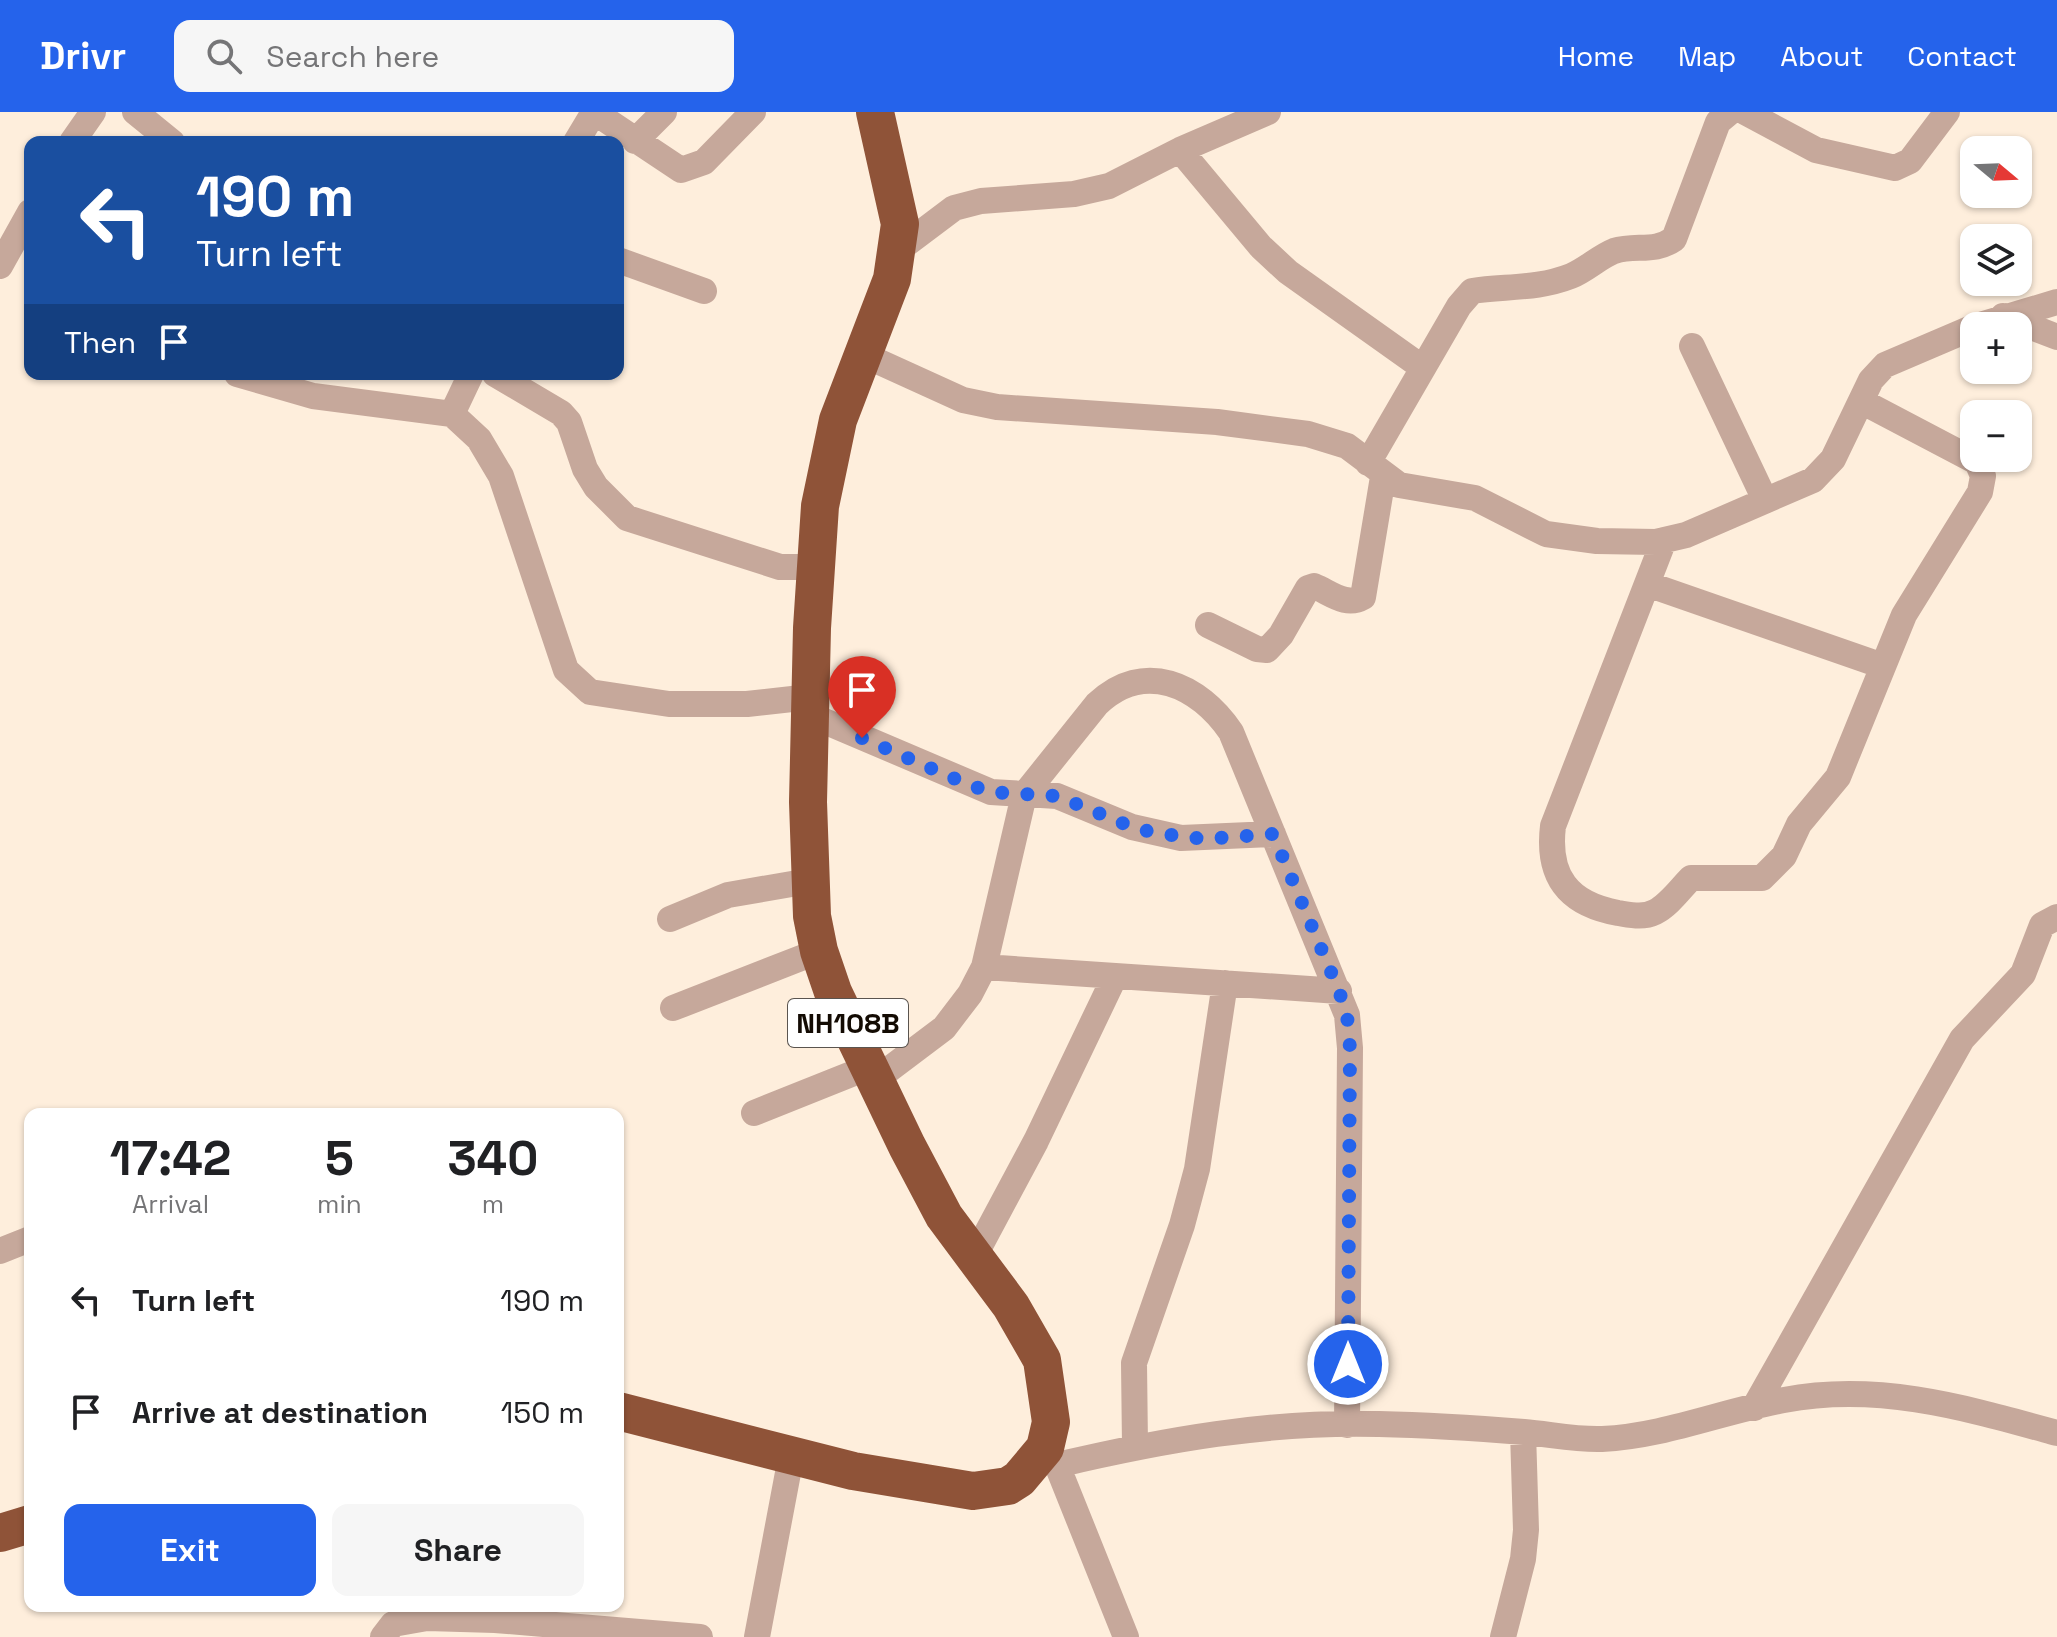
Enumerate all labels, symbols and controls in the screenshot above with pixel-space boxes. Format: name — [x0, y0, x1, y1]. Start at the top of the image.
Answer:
search box — [174, 20, 734, 92]
text: Drivr — [40, 32, 126, 80]
icon: search — [202, 34, 246, 78]
text: Search here — [266, 37, 439, 76]
text: Home — [1558, 38, 1634, 74]
text: Map — [1678, 38, 1736, 74]
text: About — [1780, 38, 1863, 74]
text: Contact — [1907, 38, 2017, 74]
north arrow — [1960, 136, 2032, 208]
map controls — [1960, 136, 2032, 472]
text: 190 m — [196, 161, 354, 232]
icon: left — [64, 168, 168, 272]
button: layers — [1960, 224, 2032, 296]
text: Turn left — [196, 231, 343, 277]
button: + — [1960, 312, 2032, 384]
icon: arrive — [152, 320, 196, 364]
text: Then — [64, 323, 136, 362]
button: − — [1960, 400, 2032, 472]
pin — [828, 656, 896, 738]
icon: arrive — [840, 668, 884, 712]
road number: NH108B — [788, 999, 908, 1047]
text: 17:42 — [110, 1128, 231, 1189]
text: 5 — [325, 1128, 354, 1189]
text: 340 — [447, 1128, 538, 1189]
text: Arrival — [132, 1187, 209, 1221]
text: min — [317, 1187, 362, 1221]
text: m — [482, 1187, 504, 1221]
icon: left — [64, 1278, 108, 1322]
text: Turn left — [132, 1281, 255, 1320]
text: 190 m — [500, 1281, 584, 1320]
position arrow — [1306, 1322, 1390, 1406]
icon: arrive — [64, 1390, 108, 1434]
text: Arrive at destination — [132, 1393, 428, 1432]
text: 150 m — [501, 1393, 584, 1432]
button: Exit — [64, 1504, 316, 1596]
button: Share — [332, 1504, 584, 1596]

